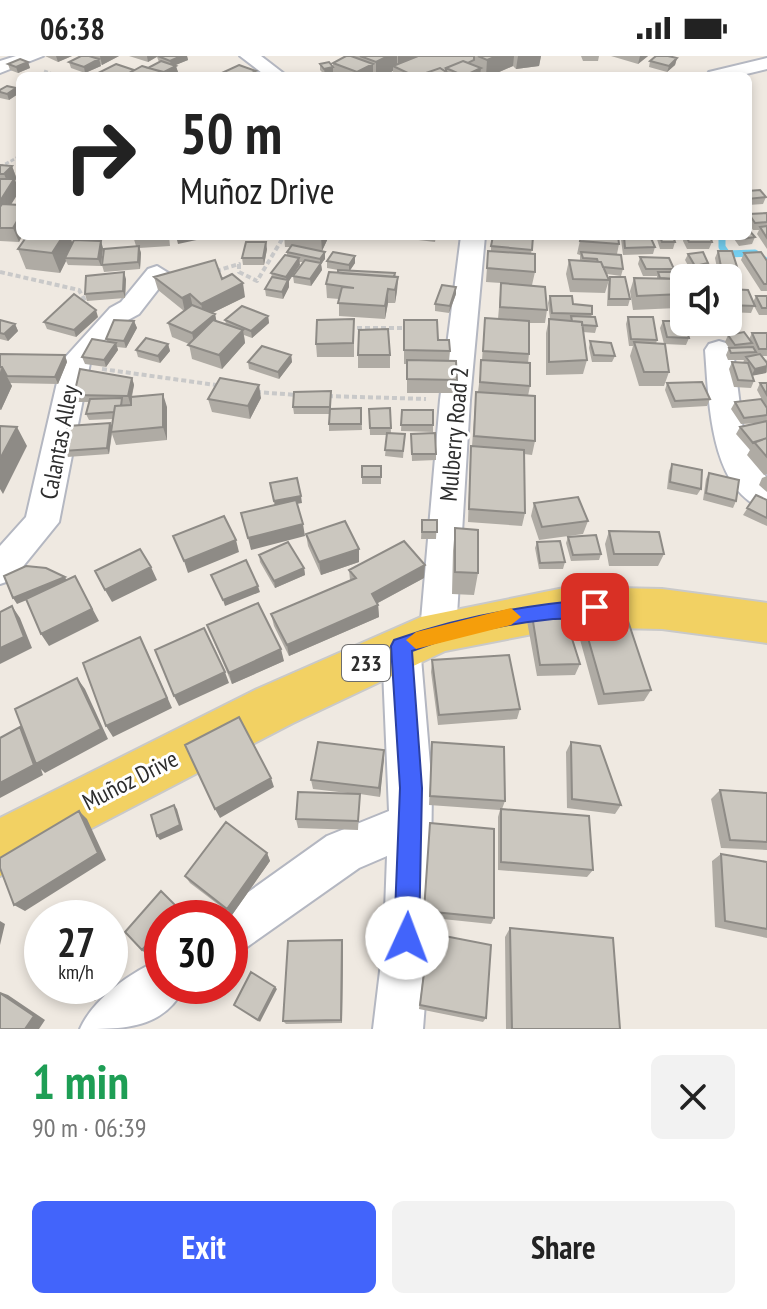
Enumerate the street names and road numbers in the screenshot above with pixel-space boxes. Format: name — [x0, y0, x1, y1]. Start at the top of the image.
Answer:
street label: Mulberry Road 2 — [433, 365, 475, 503]
street label: Calantas Alley — [33, 382, 85, 502]
road number: 233 — [342, 645, 390, 681]
street label: Muñoz Drive — [77, 743, 183, 817]

